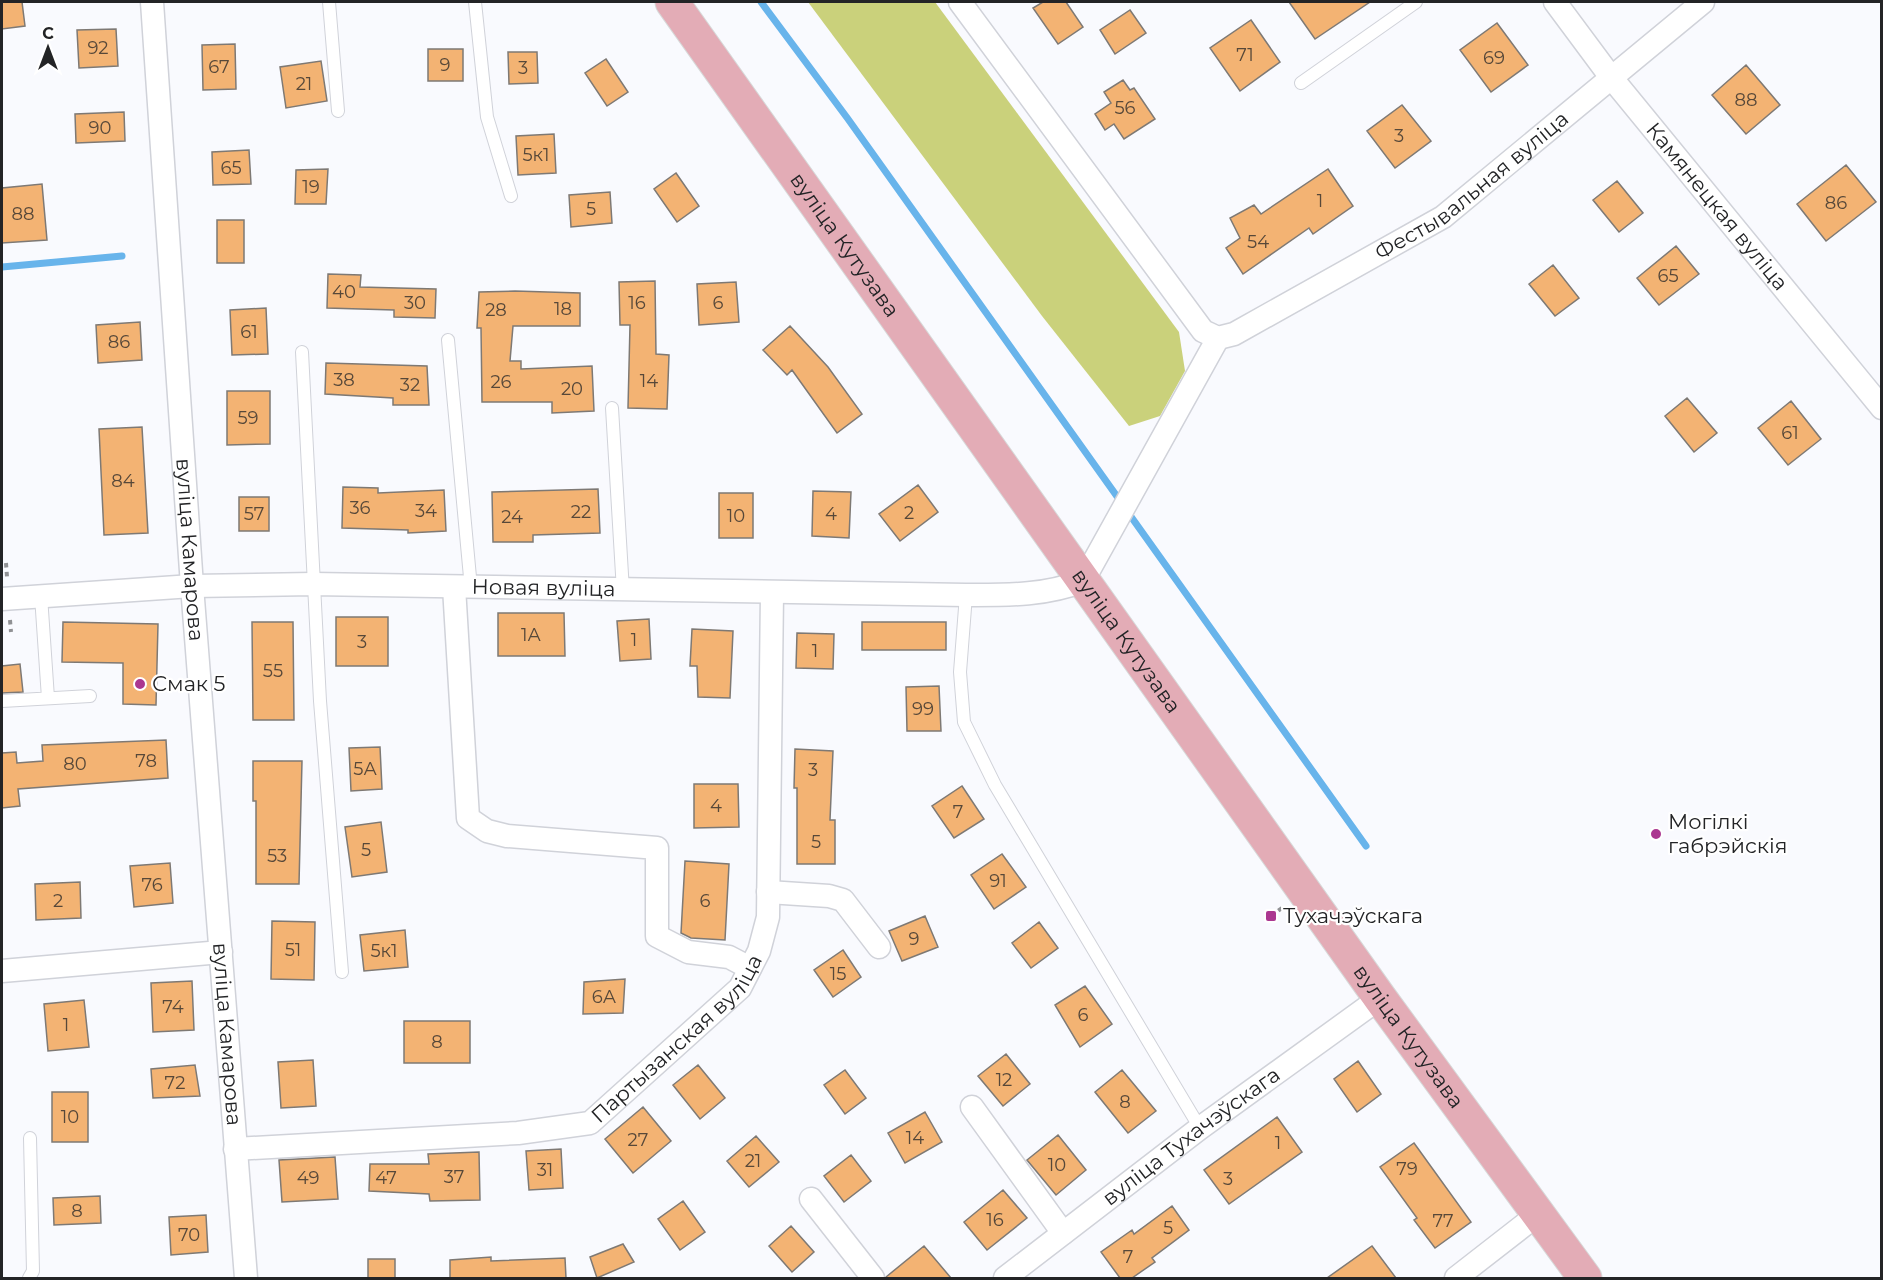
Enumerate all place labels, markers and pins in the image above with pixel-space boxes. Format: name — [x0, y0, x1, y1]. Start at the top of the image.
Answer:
place label: Смак 5 — [152, 671, 226, 696]
marker: Смак 5 — [133, 677, 147, 691]
place label: Могілкі габрэйскія — [1668, 809, 1787, 858]
marker: Могілкі габрэйскія — [1649, 827, 1663, 841]
place label: Тухачэўскага — [1283, 903, 1423, 928]
marker: Тухачэўскага — [1264, 909, 1278, 923]

